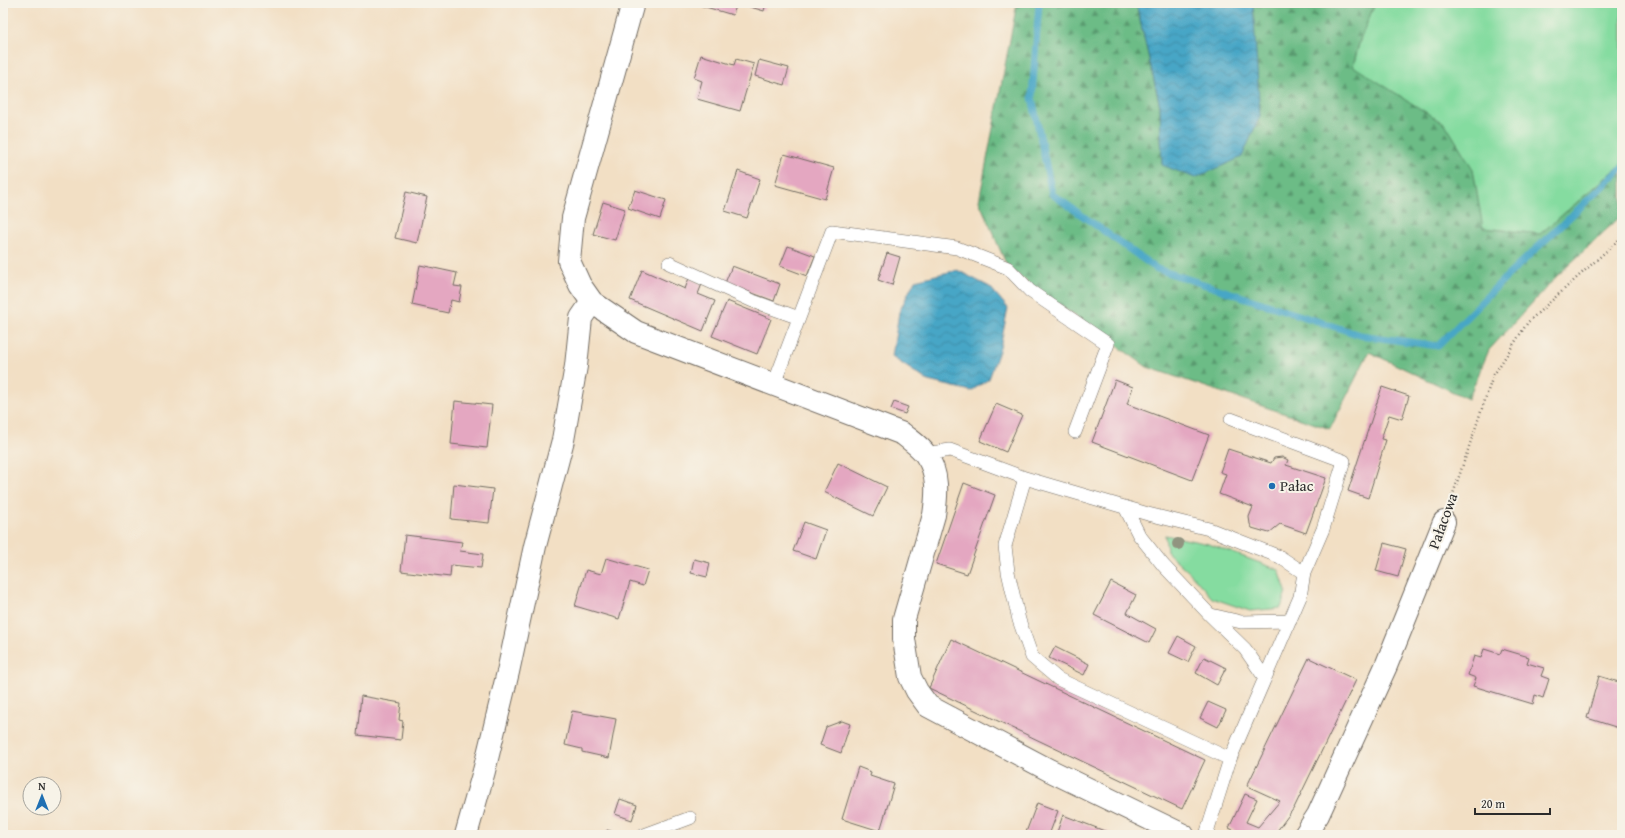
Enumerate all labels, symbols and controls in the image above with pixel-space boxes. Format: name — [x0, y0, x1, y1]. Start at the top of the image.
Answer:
place label: Pałac — [1280, 475, 1314, 496]
marker: Pałac — [1267, 481, 1277, 491]
street label: Pałacowa — [1423, 490, 1462, 552]
north arrow — [22, 776, 62, 816]
text: N — [38, 778, 46, 794]
scale bar — [1475, 790, 1550, 816]
text: 20 m — [1481, 795, 1505, 812]

